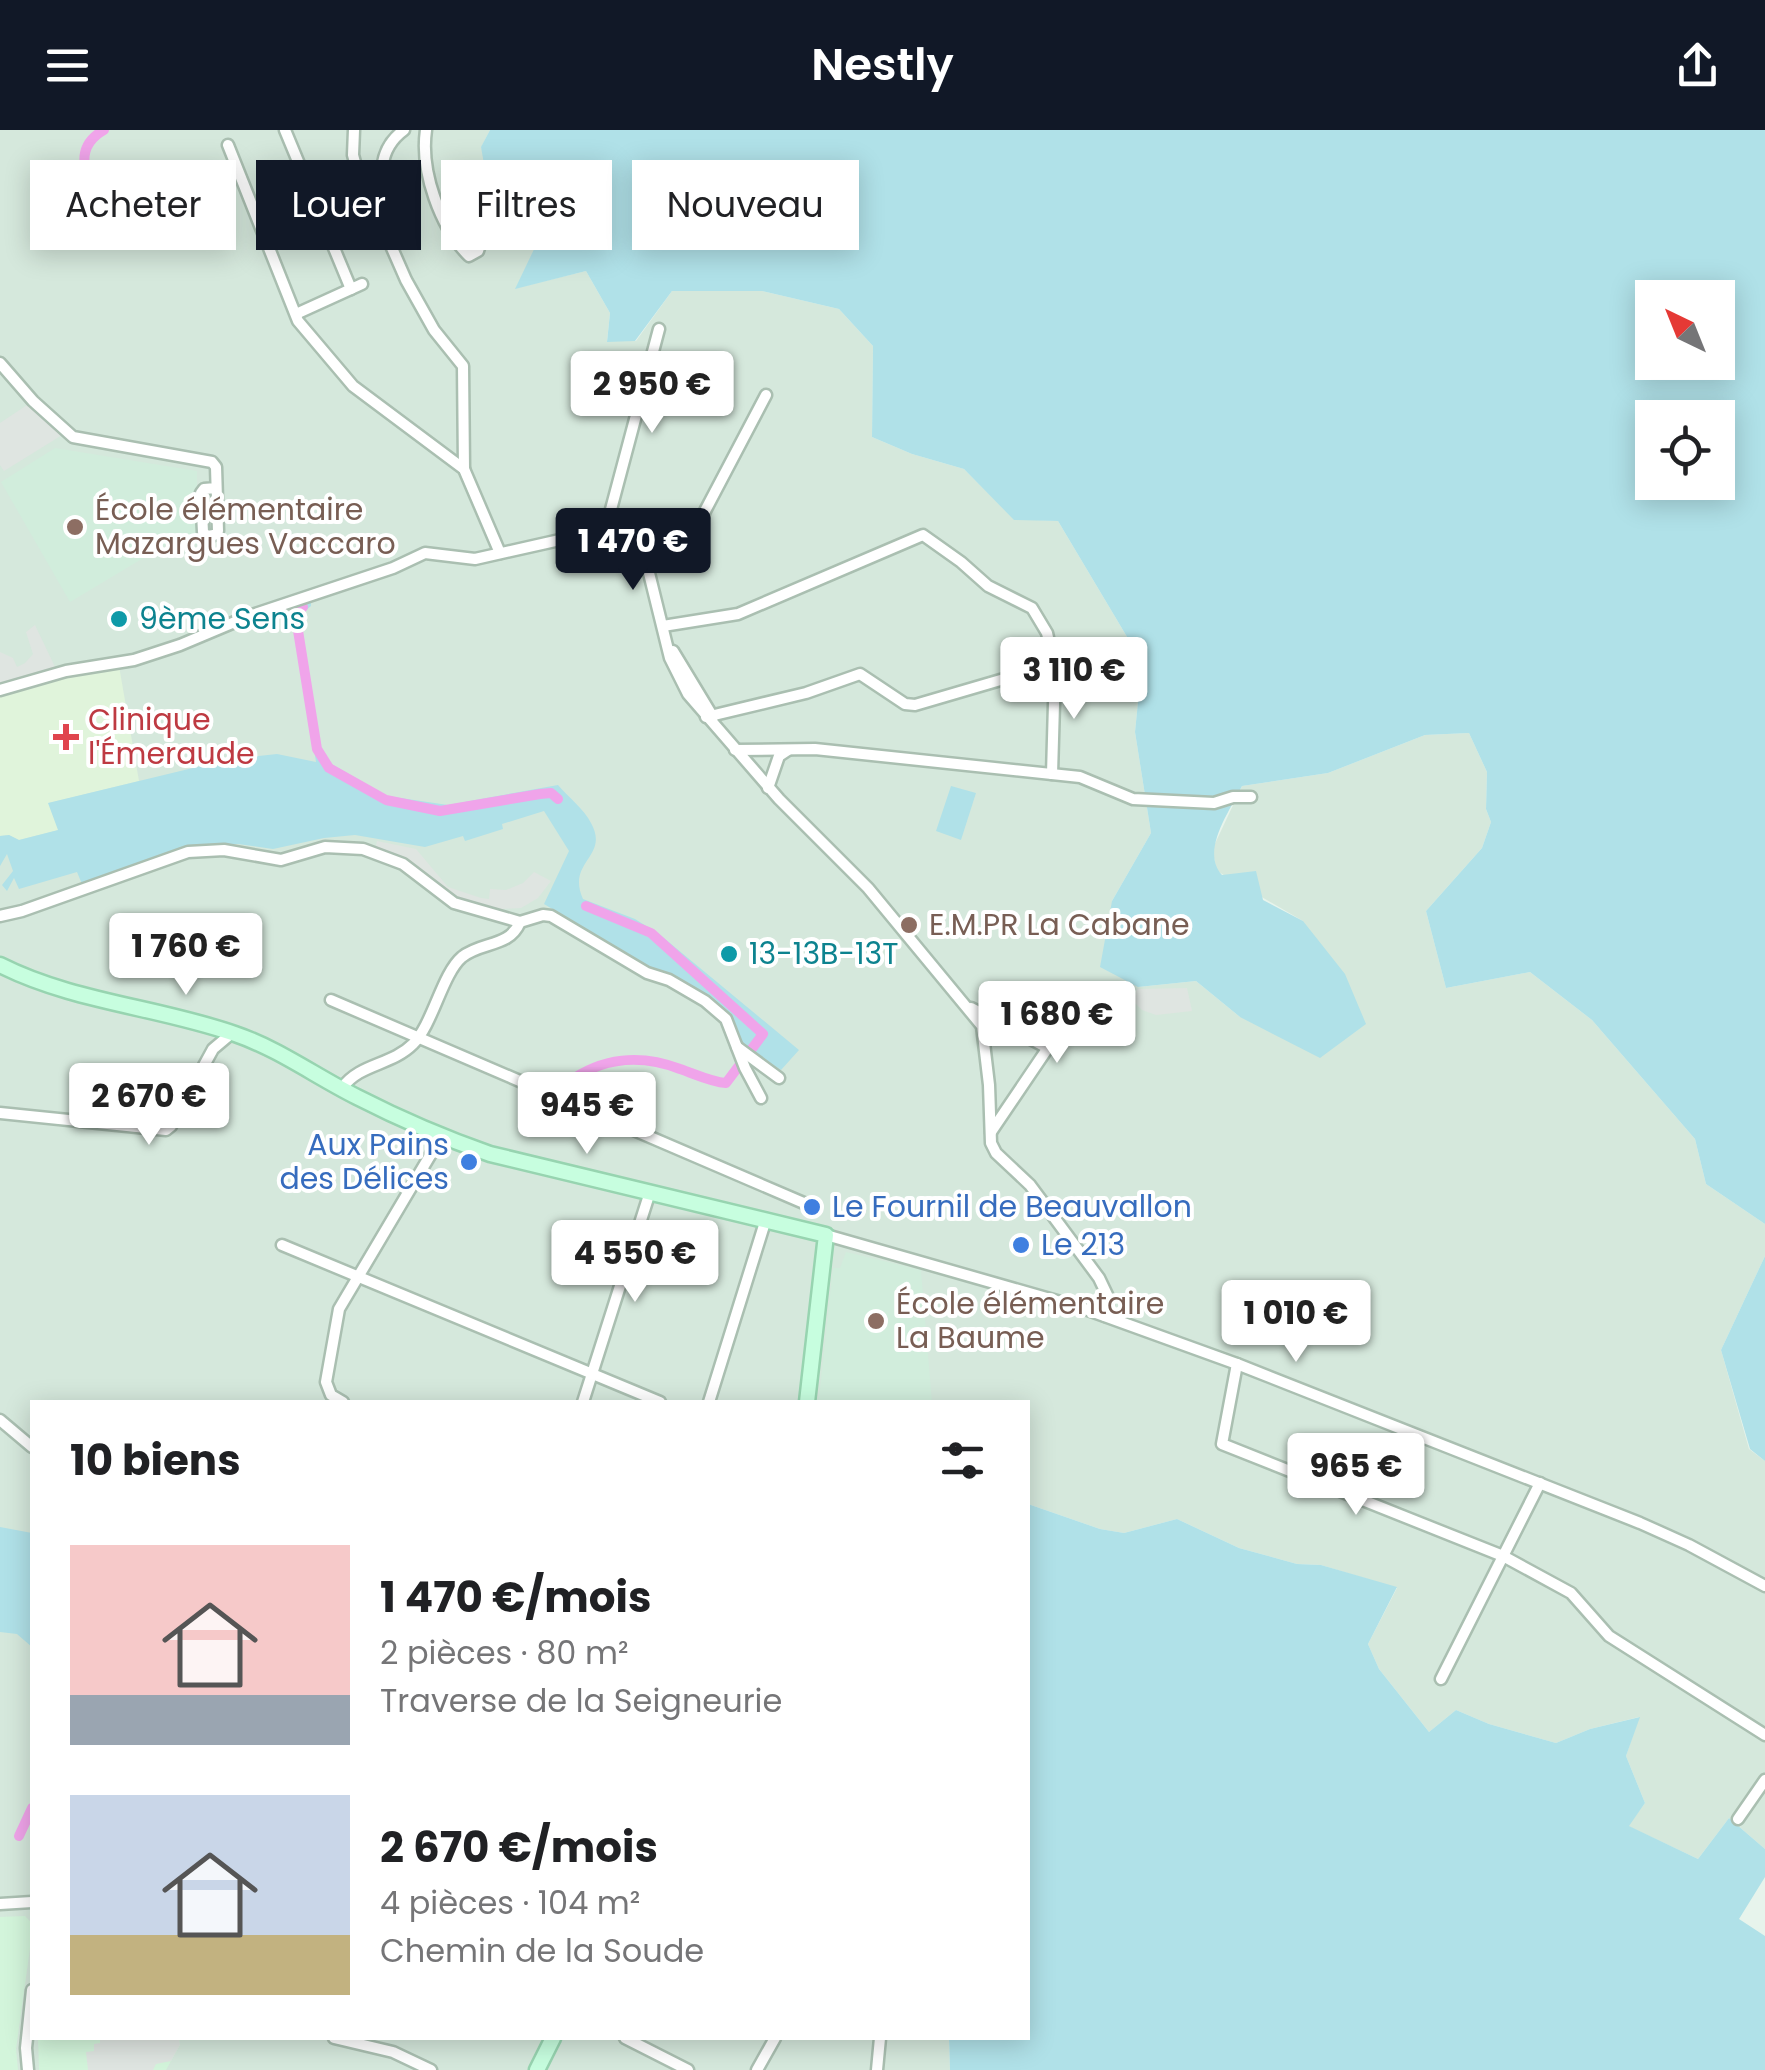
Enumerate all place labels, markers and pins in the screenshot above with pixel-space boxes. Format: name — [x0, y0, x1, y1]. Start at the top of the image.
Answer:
pin: 2 950 € — [560, 351, 744, 436]
place label: École élémentaire Mazargues Vaccaro — [95, 488, 396, 565]
pin: 1 470 € — [541, 508, 725, 593]
marker: École élémentaire Mazargues Vaccaro — [64, 516, 86, 538]
place label: 9ème Sens — [139, 597, 305, 640]
marker: 9ème Sens — [108, 608, 130, 630]
pin: 3 110 € — [982, 637, 1166, 722]
place label: Clinique l'Émeraude — [88, 698, 255, 775]
marker: Clinique l'Émeraude — [53, 724, 79, 750]
place label: E.M.PR La Cabane — [929, 903, 1190, 946]
pin: 1 760 € — [94, 913, 278, 998]
marker: E.M.PR La Cabane — [898, 914, 920, 936]
place label: 13-13B-13T — [749, 932, 899, 975]
marker: 13-13B-13T — [718, 943, 740, 965]
pin: 1 680 € — [965, 981, 1149, 1066]
pin: 2 670 € — [57, 1063, 241, 1148]
pin: 945 € — [517, 1072, 657, 1157]
place label: Aux Pains des Délices — [279, 1123, 449, 1200]
marker: Aux Pains des Délices — [458, 1151, 480, 1173]
place label: Le Fournil de Beauvallon — [832, 1185, 1192, 1228]
marker: Le Fournil de Beauvallon — [801, 1196, 823, 1218]
pin: 4 550 € — [543, 1220, 727, 1305]
place label: Le 213 — [1041, 1223, 1125, 1266]
marker: Le 213 — [1010, 1234, 1032, 1256]
pin: 1 010 € — [1204, 1280, 1388, 1365]
place label: École élémentaire La Baume — [896, 1282, 1164, 1359]
marker: École élémentaire La Baume — [865, 1310, 887, 1332]
pin: 965 € — [1286, 1433, 1426, 1518]

